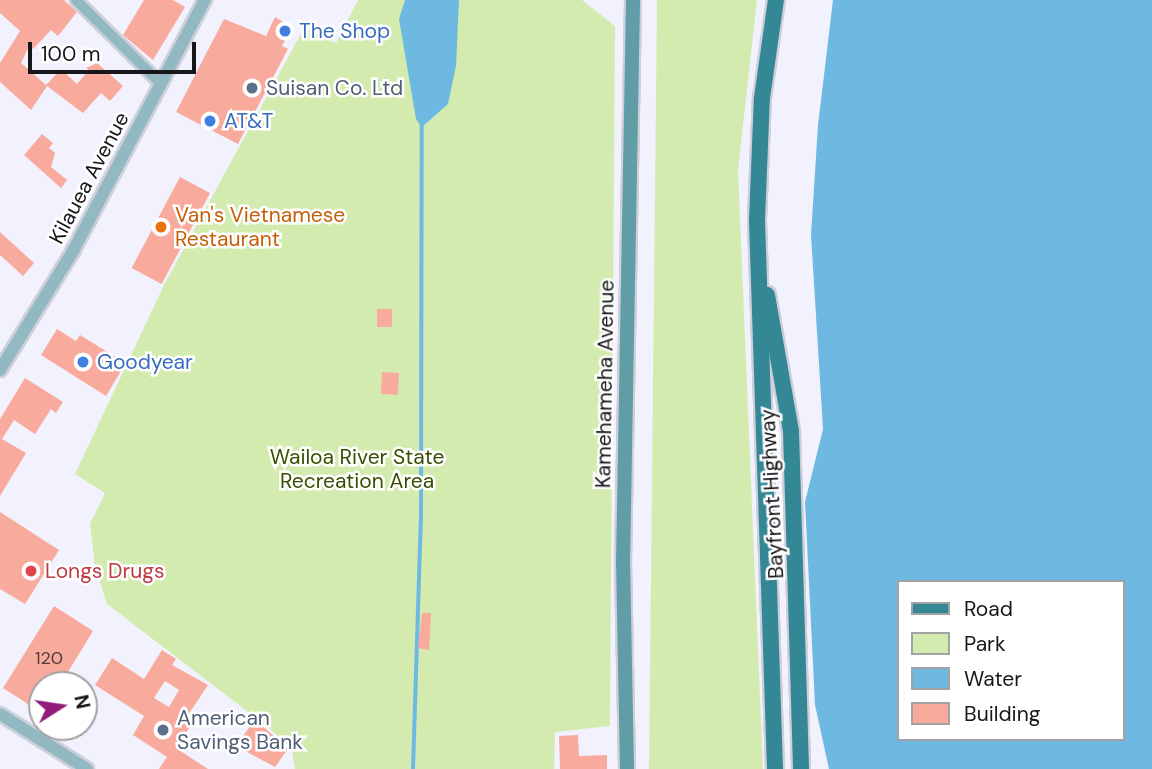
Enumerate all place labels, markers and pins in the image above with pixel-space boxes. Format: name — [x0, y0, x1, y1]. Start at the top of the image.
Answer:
place label: The Shop — [299, 18, 390, 44]
marker: The Shop — [277, 23, 293, 39]
place label: Suisan Co. Ltd — [266, 75, 403, 101]
marker: Suisan Co. Ltd — [244, 80, 260, 96]
place label: AT&T — [224, 108, 273, 134]
marker: AT&T — [202, 113, 218, 129]
place label: Van's Vietnamese Restaurant — [175, 202, 345, 252]
marker: Van's Vietnamese Restaurant — [153, 219, 169, 235]
place label: Goodyear — [97, 349, 193, 375]
marker: Goodyear — [75, 354, 91, 370]
place label: Longs Drugs — [45, 558, 164, 584]
marker: Longs Drugs — [23, 563, 39, 579]
place label: American Savings Bank — [177, 705, 303, 755]
marker: American Savings Bank — [155, 722, 171, 738]

